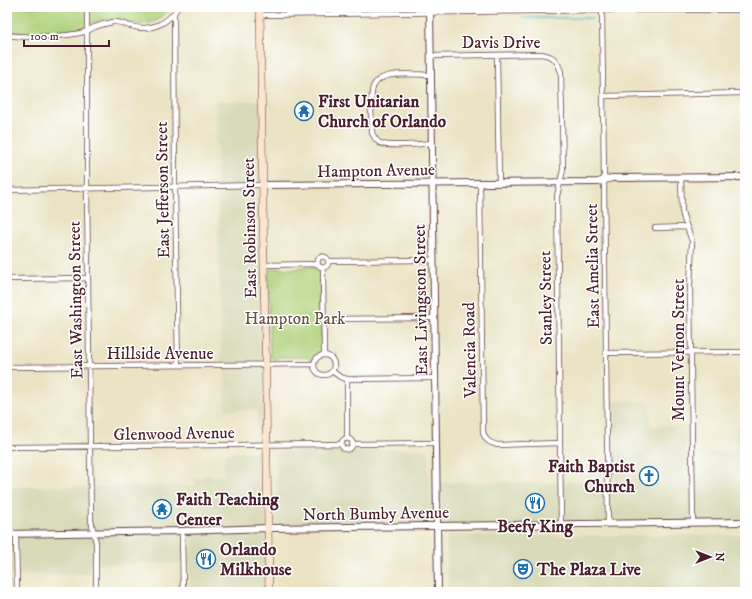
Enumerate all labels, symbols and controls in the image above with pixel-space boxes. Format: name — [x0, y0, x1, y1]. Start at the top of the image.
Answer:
scale bar — [24, 22, 109, 48]
text: 100 m — [30, 29, 59, 44]
street label: Davis Drive — [462, 32, 540, 54]
place label: First Unitarian Church of Orlando — [318, 91, 446, 133]
temple icon: First Unitarian Church of Orlando — [293, 100, 315, 122]
street label: East Jefferson Street — [151, 121, 175, 259]
street label: East Robinson Street — [238, 157, 262, 299]
street label: Hampton Avenue — [317, 159, 435, 183]
street label: East Amelia Street — [581, 203, 605, 329]
street label: East Washington Street — [64, 220, 88, 379]
street label: East Livingston Street — [409, 223, 433, 376]
street label: Stanley Street — [534, 250, 558, 345]
street label: Mount Vernon Street — [668, 278, 690, 421]
street label: Valencia Road — [458, 301, 482, 399]
park label: Hampton Park — [245, 308, 346, 330]
street label: Hillside Avenue — [106, 343, 214, 365]
street label: Glenwood Avenue — [113, 422, 235, 446]
place label: Faith Baptist Church — [548, 456, 636, 498]
church icon: Faith Baptist Church — [638, 465, 660, 487]
place label: Faith Teaching Center — [176, 489, 279, 531]
restaurant icon: Beefy King — [524, 492, 546, 514]
temple icon: Faith Teaching Center — [151, 498, 173, 520]
street label: North Bumby Avenue — [303, 502, 449, 526]
place label: Beefy King — [497, 516, 573, 538]
north arrow — [690, 537, 730, 577]
place label: Orlando Milkhouse — [220, 539, 292, 581]
restaurant icon: Orlando Milkhouse — [195, 548, 217, 570]
text: N — [712, 552, 726, 562]
theatre icon: The Plaza Live — [512, 558, 534, 580]
place label: The Plaza Live — [536, 559, 641, 581]

